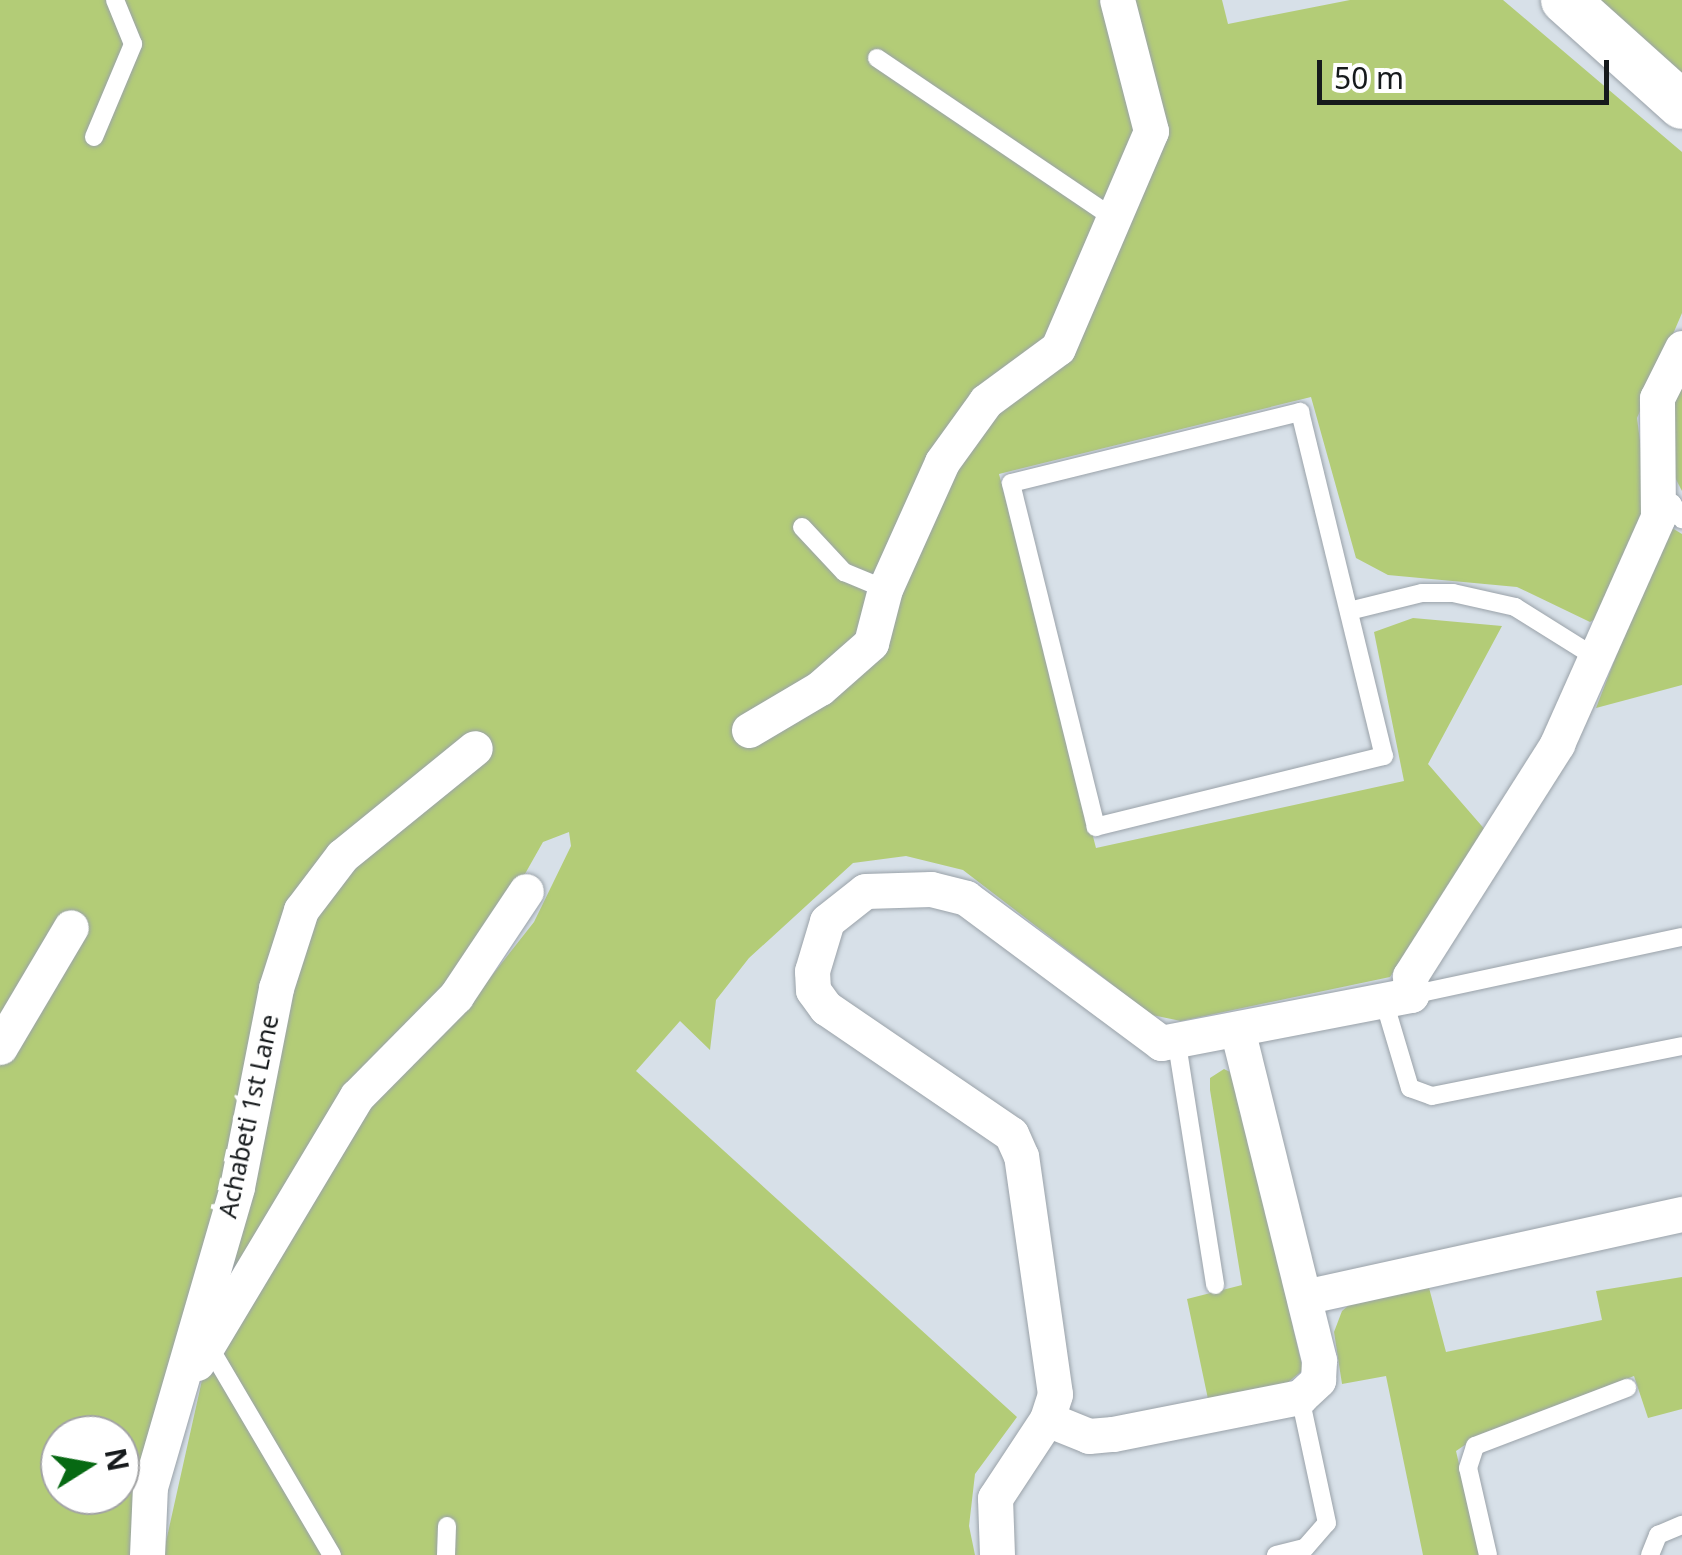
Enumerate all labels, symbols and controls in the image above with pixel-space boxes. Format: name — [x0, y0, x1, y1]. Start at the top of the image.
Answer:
scale bar — [1322, 40, 1614, 102]
text: 50 m — [1334, 57, 1404, 98]
street label: Achabeti 1st Lane — [212, 1011, 284, 1221]
north arrow — [40, 1415, 140, 1515]
text: N — [97, 1445, 138, 1474]

